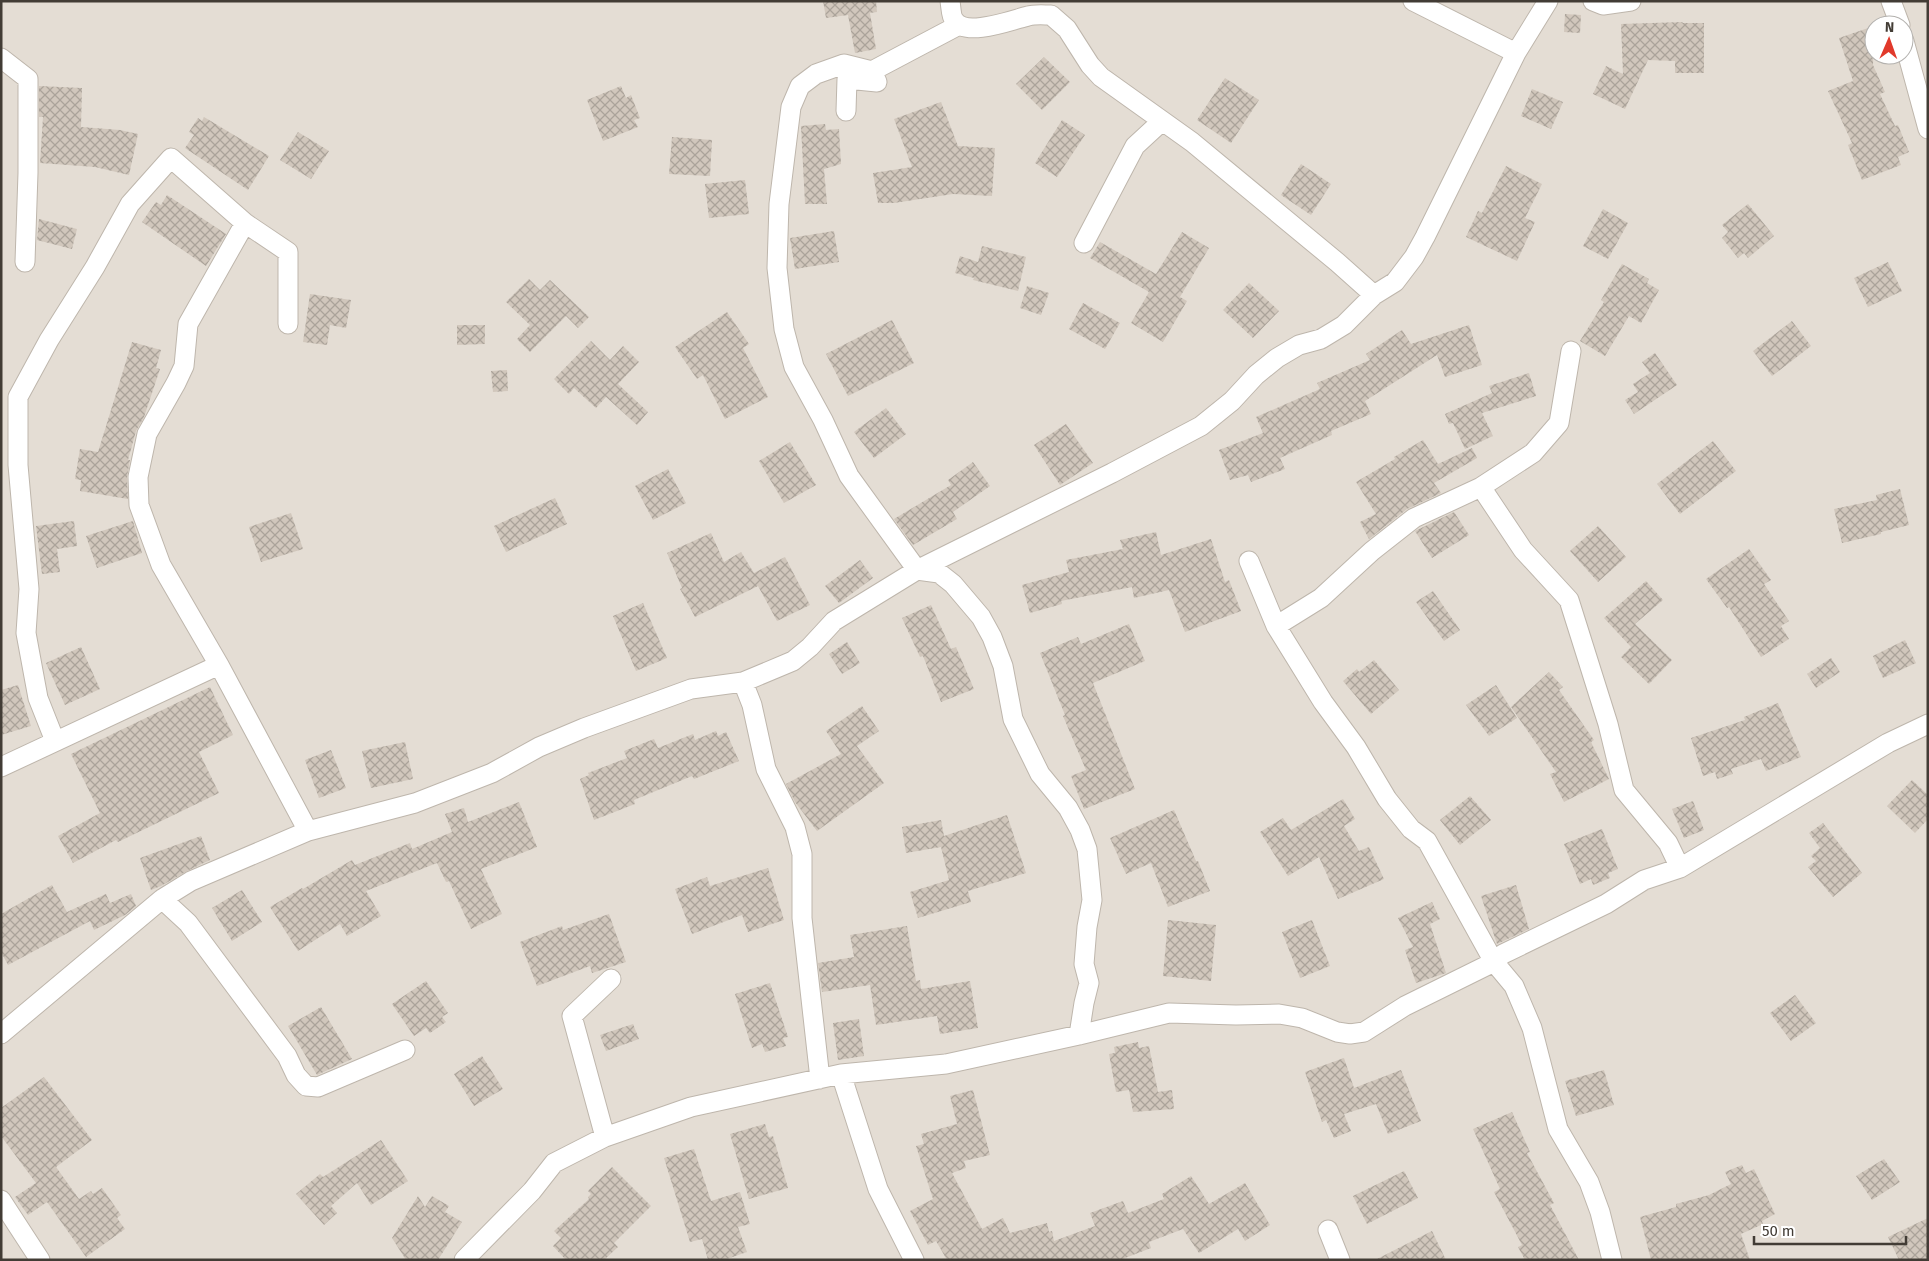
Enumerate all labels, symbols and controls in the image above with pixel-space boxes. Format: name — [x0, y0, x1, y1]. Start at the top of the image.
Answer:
north arrow — [1864, 15, 1914, 65]
text: N — [1884, 19, 1894, 36]
scale bar — [1754, 1214, 1906, 1246]
text: 50 m — [1762, 1222, 1795, 1240]

